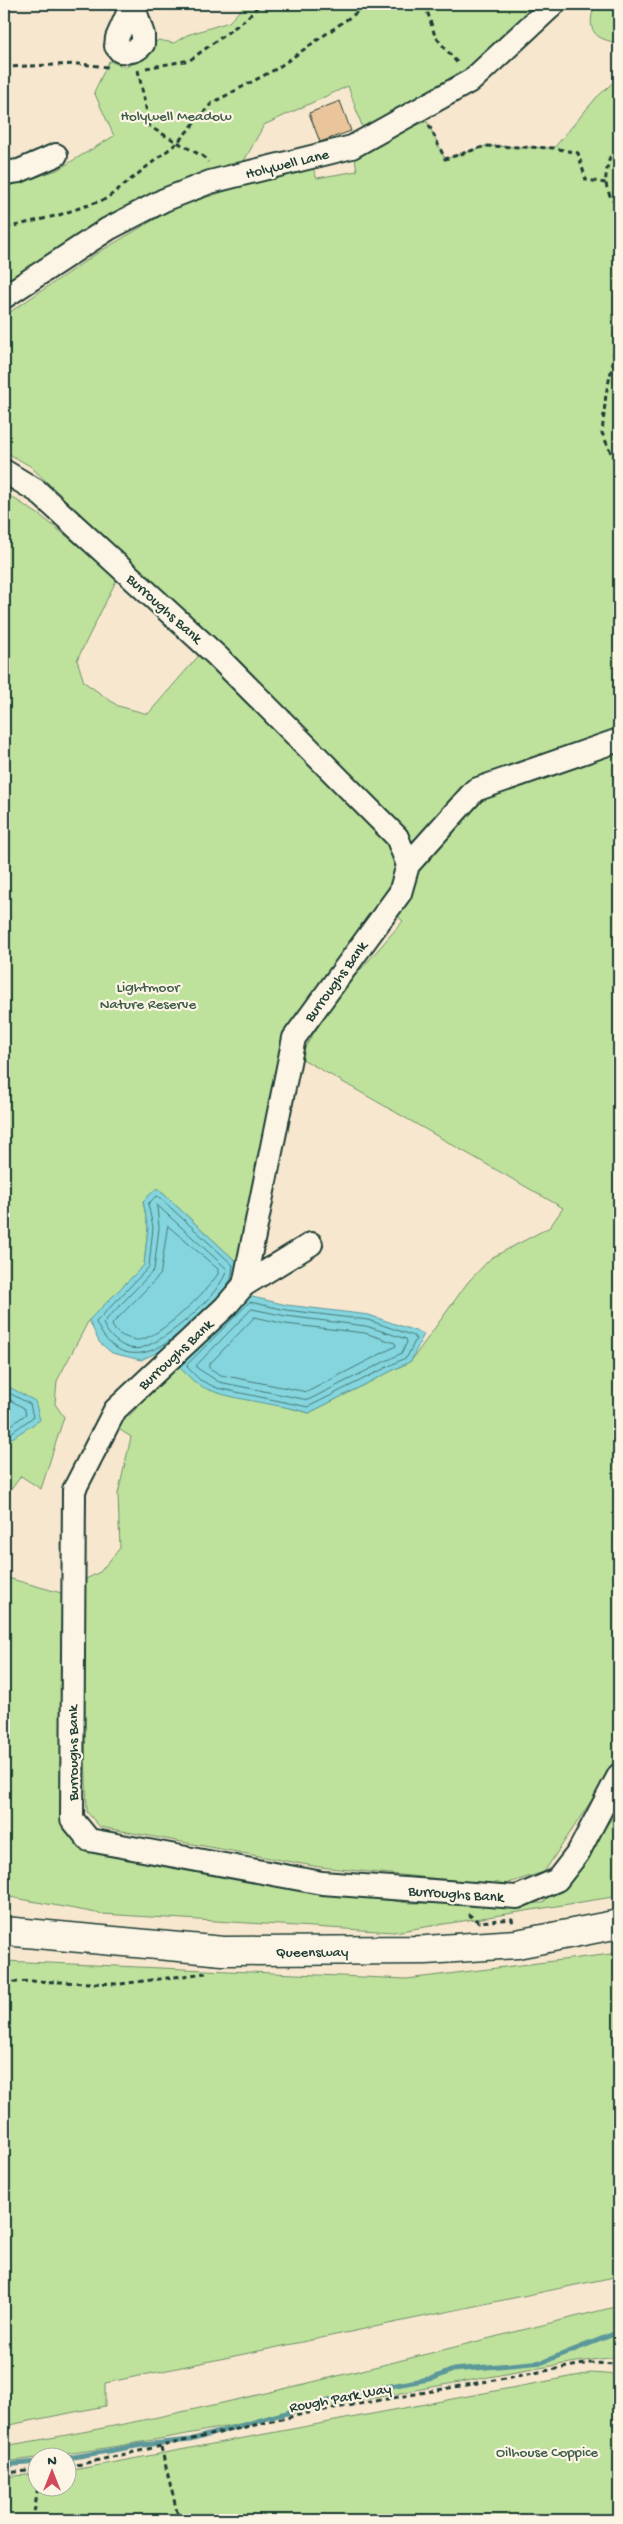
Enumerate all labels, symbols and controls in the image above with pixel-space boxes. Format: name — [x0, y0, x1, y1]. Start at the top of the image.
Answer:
park label: Holywell Meadow — [120, 108, 232, 126]
street label: Holywell Lane — [244, 146, 331, 184]
street label: Burroughs Bank — [121, 570, 206, 649]
street label: Burroughs Bank — [301, 937, 373, 1027]
park label: Lightmoor Nature Reserve — [100, 979, 196, 1014]
street label: Burroughs Bank — [135, 1315, 218, 1395]
street label: Burroughs Bank — [65, 1704, 83, 1802]
street label: Burroughs Bank — [407, 1883, 505, 1907]
street label: Queensway — [276, 1944, 349, 1962]
street label: Rough Park Way — [288, 2380, 393, 2418]
park label: Oilhouse Coppice — [496, 2444, 598, 2462]
north arrow — [28, 2446, 78, 2496]
text: N — [47, 2453, 57, 2470]

